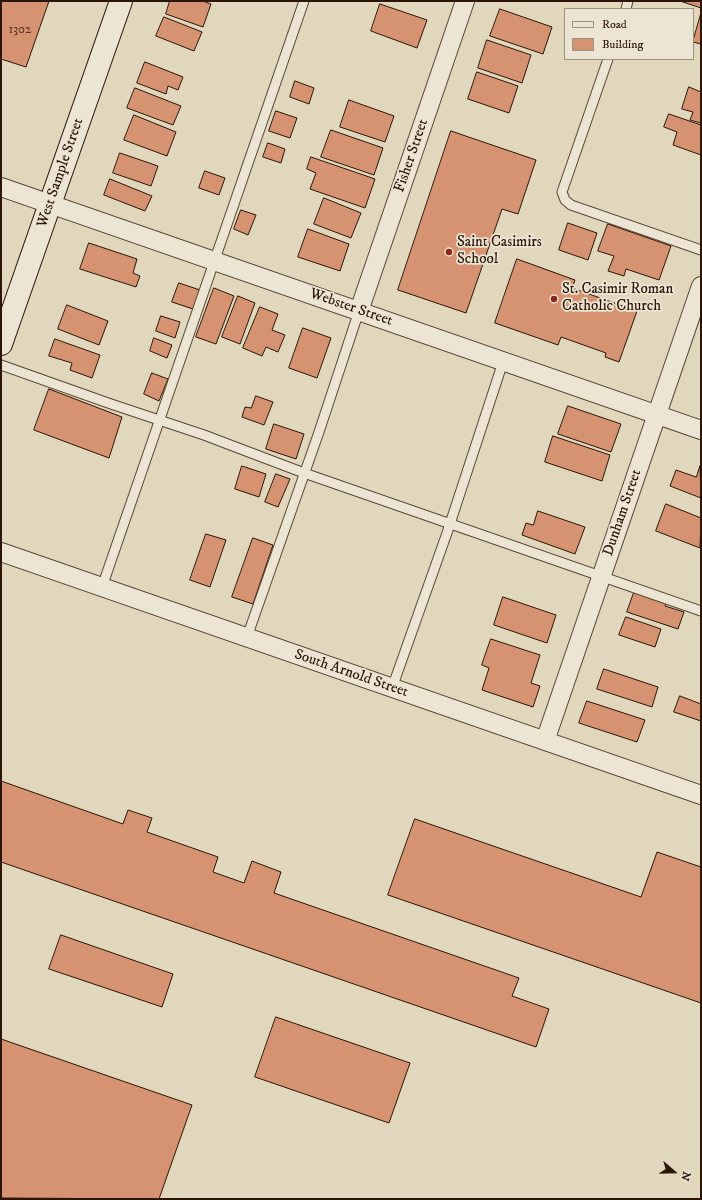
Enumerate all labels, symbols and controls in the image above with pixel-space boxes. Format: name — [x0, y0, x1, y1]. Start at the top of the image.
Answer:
legend — [564, 8, 694, 60]
text: Road — [602, 17, 627, 32]
house number: 1302 — [8, 22, 32, 38]
text: Building — [602, 37, 643, 52]
street label: West Sample Street — [34, 116, 88, 230]
street label: Fisher Street — [391, 117, 433, 195]
place label: Saint Casimirs School — [457, 234, 542, 269]
marker: Saint Casimirs School — [444, 247, 454, 257]
place label: St. Casimir Roman Catholic Church — [562, 281, 673, 316]
street label: Webster Street — [307, 285, 395, 331]
marker: St. Casimir Roman Catholic Church — [549, 294, 559, 304]
street label: Dunham Street — [600, 467, 646, 559]
street label: South Arnold Street — [292, 646, 410, 702]
north arrow — [654, 1152, 694, 1192]
text: N — [677, 1169, 693, 1183]

